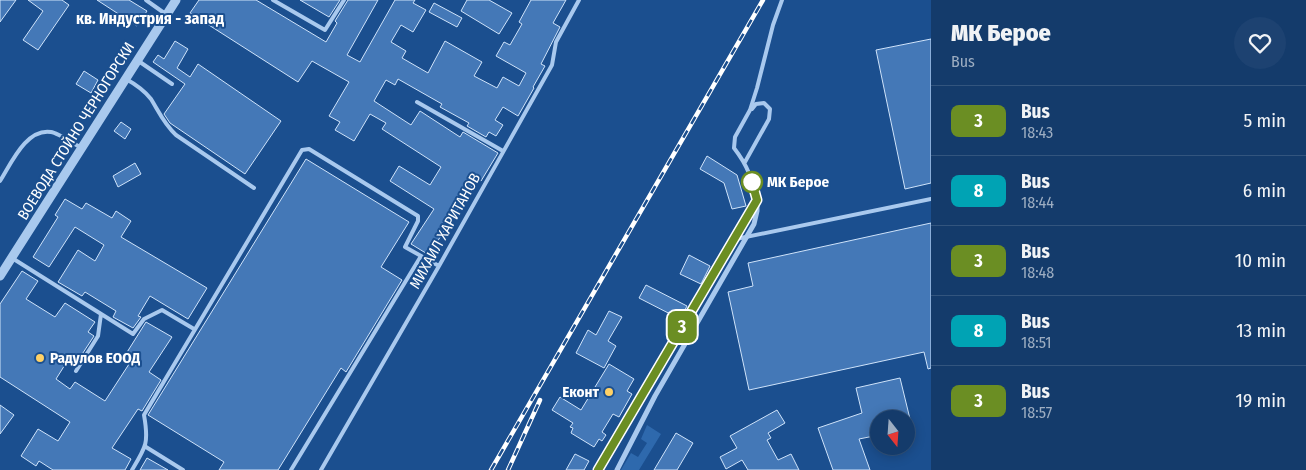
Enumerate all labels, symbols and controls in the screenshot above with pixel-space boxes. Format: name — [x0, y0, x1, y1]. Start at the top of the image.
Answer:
district label: кв. Индустрия - запад — [76, 9, 224, 28]
button: heart — [1234, 17, 1286, 69]
text: МК Берое — [951, 19, 1051, 47]
street label: ВОЕВОДА СТОЙНО ЧЕРНОГОРСКИ — [14, 39, 138, 223]
text: Bus — [951, 52, 975, 71]
text: Bus — [1021, 100, 1050, 123]
text: 5 min — [1243, 109, 1286, 132]
text: 3 — [974, 110, 983, 132]
text: 18:43 — [1021, 123, 1053, 142]
street label: МИХАИЛ ХАРИТАНОВ — [406, 170, 484, 292]
text: Bus — [1021, 170, 1050, 193]
marker: МК Берое — [741, 171, 763, 193]
place label: МК Берое — [767, 173, 829, 191]
text: 6 min — [1243, 179, 1286, 202]
text: 8 — [974, 180, 983, 202]
text: 18:44 — [1021, 193, 1054, 212]
text: Bus — [1021, 240, 1050, 263]
text: 10 min — [1235, 249, 1286, 272]
text: 3 — [974, 250, 983, 272]
text: 18:48 — [1021, 263, 1054, 282]
text: Bus — [1021, 310, 1050, 333]
line badge: 3 — [666, 311, 698, 343]
text: 3 — [678, 316, 686, 338]
text: 13 min — [1236, 319, 1286, 342]
text: 8 — [974, 320, 983, 342]
text: 18:51 — [1021, 333, 1052, 352]
place label: Радулов ЕООД — [50, 349, 140, 367]
marker: Радулов ЕООД — [34, 352, 46, 364]
text: Bus — [1021, 380, 1050, 403]
place label: Еконт — [562, 383, 600, 401]
marker: Еконт — [603, 386, 615, 398]
text: 19 min — [1235, 389, 1286, 412]
text: 3 — [974, 390, 983, 412]
text: 18:57 — [1021, 403, 1052, 422]
north arrow — [870, 410, 915, 455]
map controls — [870, 410, 915, 455]

